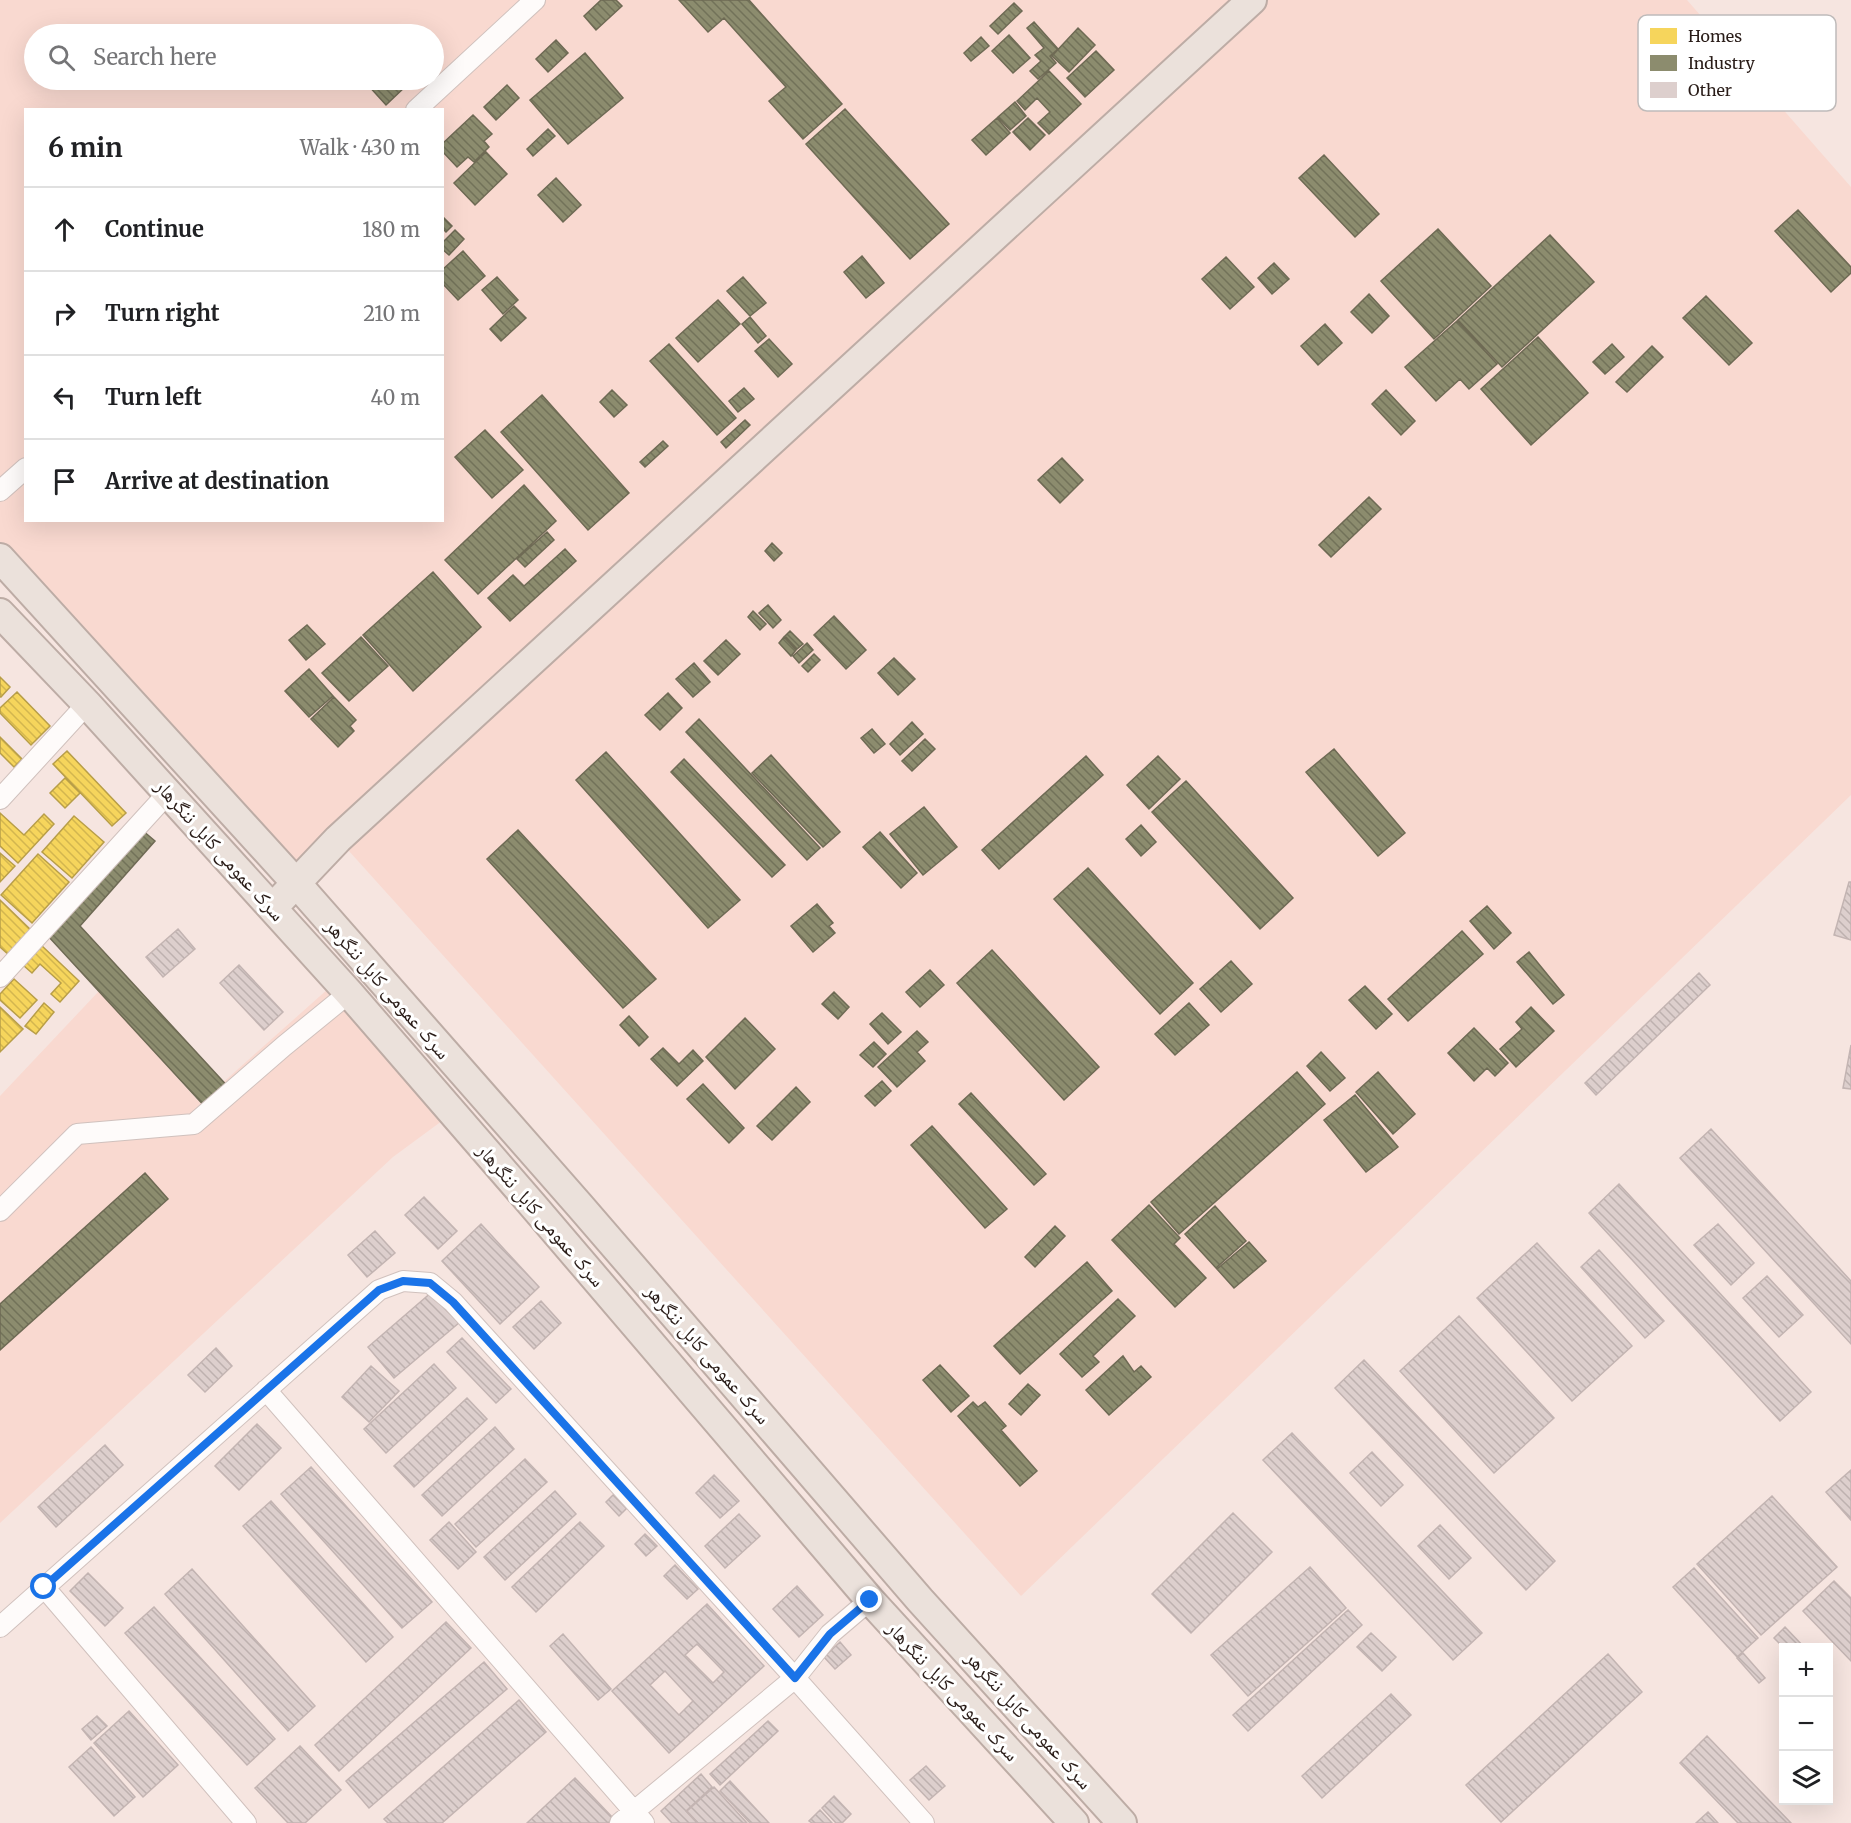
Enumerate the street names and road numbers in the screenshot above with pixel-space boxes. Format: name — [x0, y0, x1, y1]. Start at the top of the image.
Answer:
street label: سرک عمومی کابل ننگرهار — [149, 773, 291, 926]
street label: سرک عمومی کابل ننگرهر — [320, 913, 456, 1064]
street label: سرک عمومی کابل ننگرهار — [471, 1137, 611, 1292]
street label: سرک عمومی کابل ننگرهر — [640, 1278, 776, 1429]
street label: سرک عمومی کابل ننگرهار — [881, 1615, 1025, 1766]
street label: سرک عمومی کابل ننگرهر — [960, 1644, 1098, 1794]

